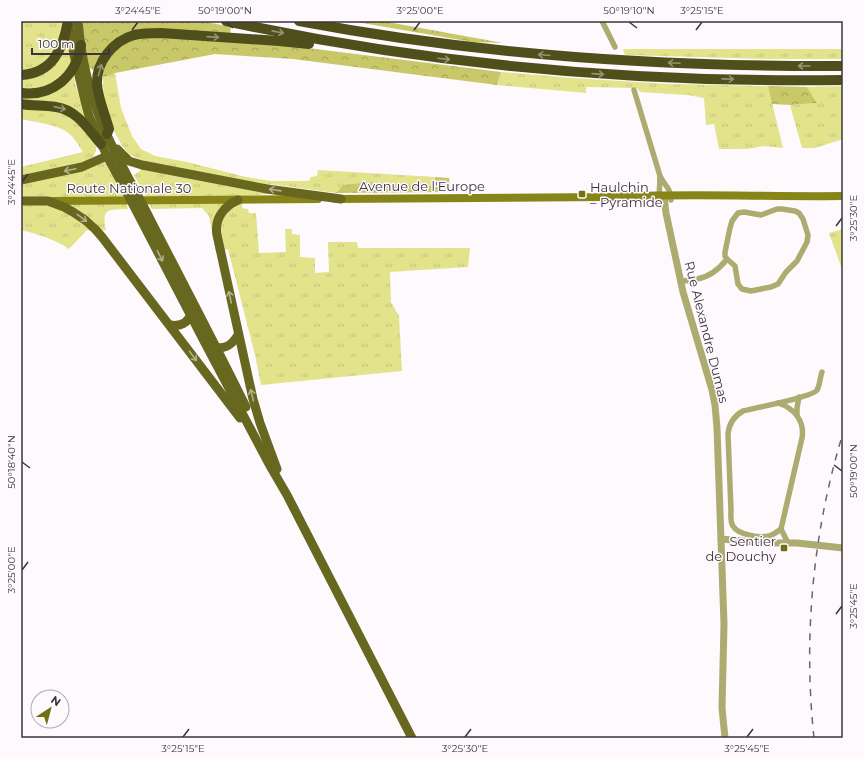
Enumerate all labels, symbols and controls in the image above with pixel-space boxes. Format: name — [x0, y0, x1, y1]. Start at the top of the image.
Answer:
text: 3°24'45"E — [115, 4, 161, 17]
text: 50°19'00"N — [198, 4, 252, 17]
text: 3°25'00"E — [396, 4, 444, 17]
text: 50°19'10"N — [603, 4, 655, 17]
text: 3°25'15"E — [680, 4, 724, 17]
one-way arrow — [271, 28, 284, 36]
scale bar — [32, 30, 109, 56]
one-way arrow — [206, 33, 219, 40]
text: 100 m — [38, 36, 74, 51]
one-way arrow — [538, 51, 551, 58]
one-way arrow — [437, 55, 450, 63]
one-way arrow — [668, 59, 681, 67]
one-way arrow — [798, 62, 811, 70]
one-way arrow — [97, 63, 104, 76]
one-way arrow — [591, 70, 604, 77]
one-way arrow — [721, 76, 734, 83]
one-way arrow — [53, 105, 66, 113]
text: 3°24'45"E — [5, 159, 18, 205]
one-way arrow — [64, 166, 77, 174]
street label: Avenue de l'Europe — [359, 178, 485, 194]
place label: Haulchin – Pyramide — [590, 179, 663, 210]
street label: Route Nationale 30 — [67, 180, 191, 196]
one-way arrow — [268, 186, 281, 194]
marker: Haulchin – Pyramide — [577, 189, 587, 199]
text: 3°25'30"E — [847, 195, 860, 241]
one-way arrow — [77, 214, 88, 222]
one-way arrow — [157, 250, 164, 262]
street label: Rue Alexandre Dumas — [682, 259, 732, 405]
one-way arrow — [225, 291, 233, 304]
one-way arrow — [189, 351, 198, 362]
one-way arrow — [248, 389, 255, 402]
text: 50°18'40"N — [5, 435, 18, 489]
text: 50°19'00"N — [847, 444, 860, 498]
place label: Sentier de Douchy — [706, 533, 777, 564]
marker: Sentier de Douchy — [779, 543, 789, 553]
text: 3°25'00"E — [5, 546, 18, 594]
text: 3°25'45"E — [847, 583, 860, 629]
north arrow — [30, 689, 70, 729]
text: N — [48, 693, 64, 709]
text: 3°25'15"E — [161, 742, 205, 755]
text: 3°25'30"E — [442, 742, 488, 755]
text: 3°25'45"E — [724, 742, 770, 755]

